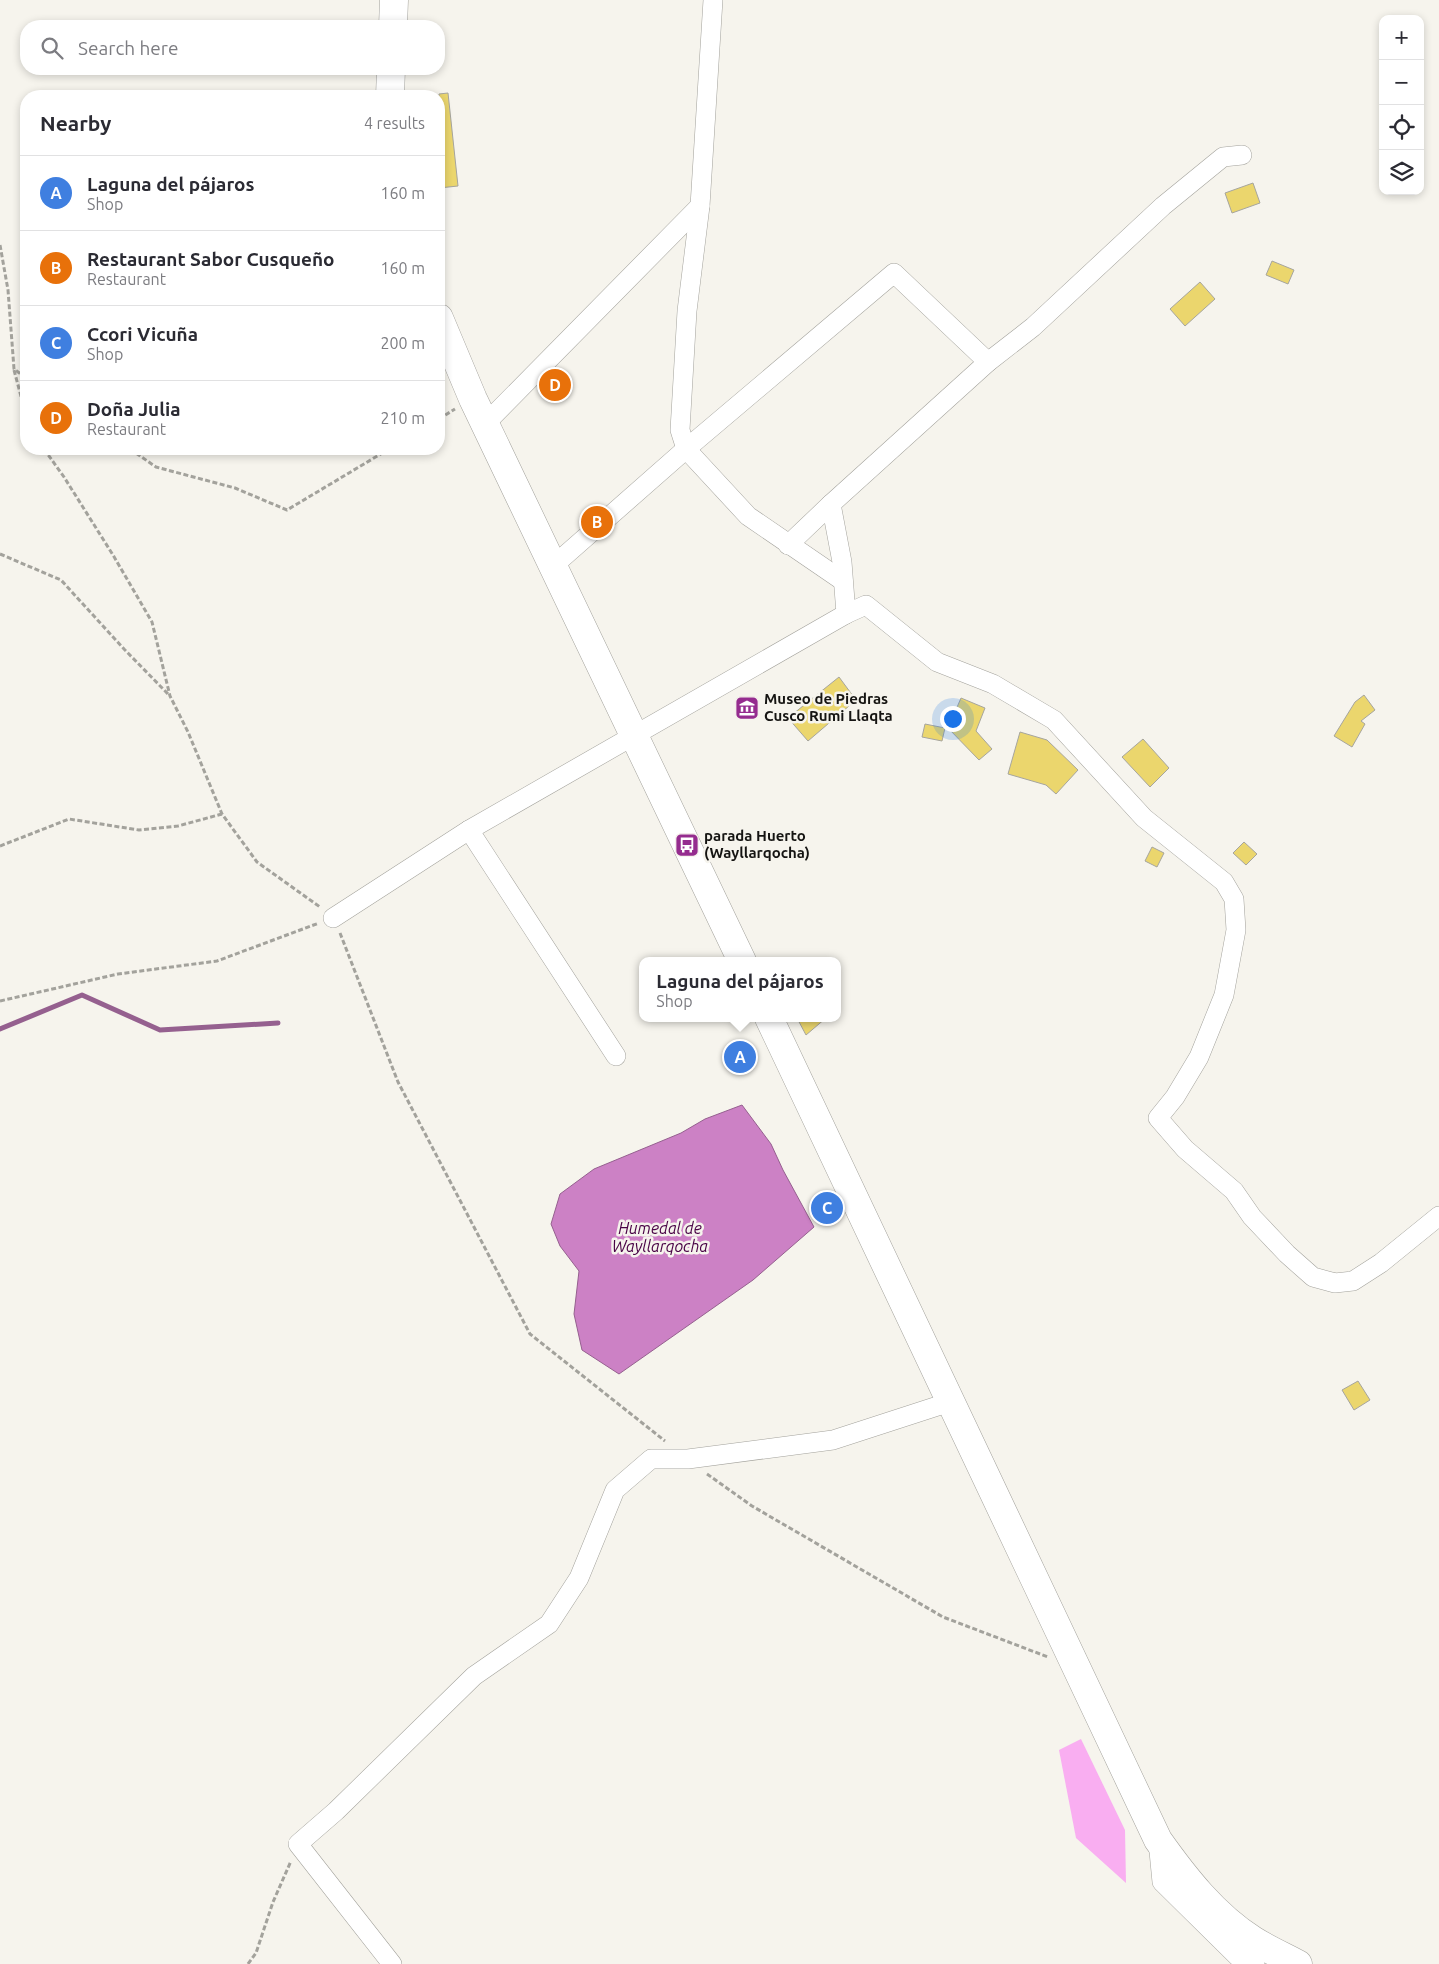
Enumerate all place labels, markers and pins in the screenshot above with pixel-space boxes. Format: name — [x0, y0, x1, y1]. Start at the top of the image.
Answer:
pin: D — [539, 366, 571, 404]
pin: B — [581, 503, 613, 541]
place label: Museo de Piedras Cusco Rumi Llaqta — [764, 690, 893, 724]
museum icon: Museo de Piedras Cusco Rumi Llaqta — [734, 695, 760, 721]
place label: parada Huerto (Wayllarqocha) — [704, 827, 810, 861]
bus stop icon: parada Huerto (Wayllarqocha) — [674, 832, 700, 858]
pin: A — [724, 1038, 756, 1076]
pin: C — [811, 1189, 843, 1227]

